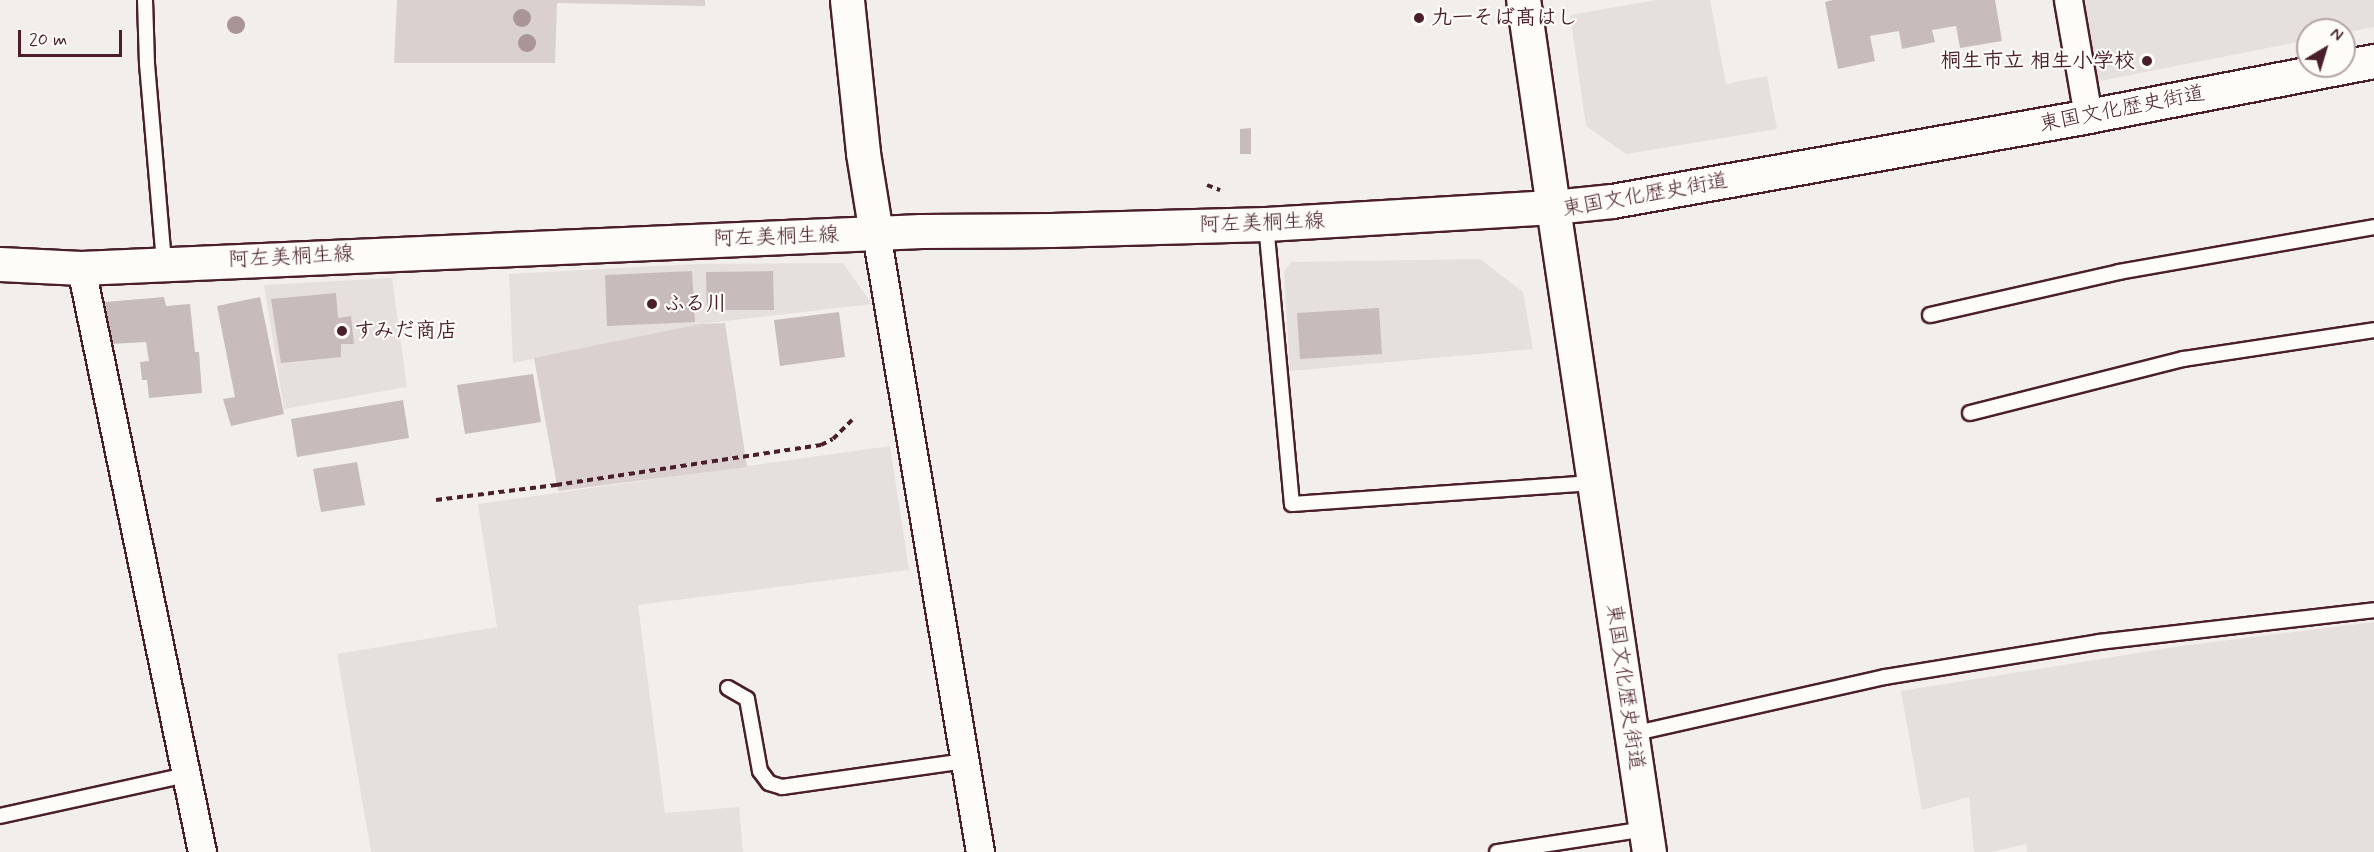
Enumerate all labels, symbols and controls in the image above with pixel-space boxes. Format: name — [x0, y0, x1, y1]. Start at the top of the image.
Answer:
place label: 九一そば髙はし — [1431, 5, 1578, 31]
marker: 九一そば髙はし — [1412, 11, 1426, 25]
scale bar — [21, 18, 124, 56]
north arrow — [2296, 18, 2356, 78]
text: N — [2325, 23, 2347, 47]
text: 20 m — [29, 28, 67, 52]
place label: 桐生市立 相生小学校 — [1940, 48, 2135, 74]
marker: 桐生市立 相生小学校 — [2140, 54, 2154, 68]
street label: 東国文化歴史街道 — [2037, 81, 2207, 137]
street label: 東国文化歴史街道 — [1560, 168, 1730, 222]
street label: 阿左美桐生線 — [1199, 208, 1325, 238]
street label: 阿左美桐生線 — [713, 222, 839, 252]
street label: 阿左美桐生線 — [227, 241, 355, 273]
place label: ふる川 — [664, 291, 727, 317]
marker: ふる川 — [645, 297, 659, 311]
place label: すみだ商店 — [354, 318, 459, 344]
marker: すみだ商店 — [335, 324, 349, 338]
street label: 東国文化歴史街道 — [1601, 602, 1649, 772]

